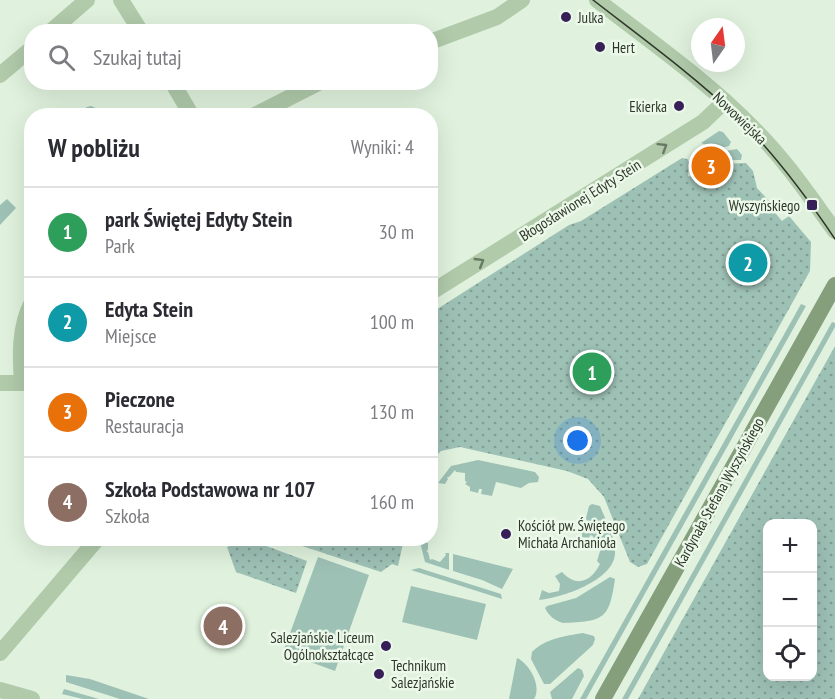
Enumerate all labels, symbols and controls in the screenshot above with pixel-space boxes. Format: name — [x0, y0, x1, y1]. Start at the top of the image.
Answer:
place label: Julka — [577, 8, 603, 27]
marker: Julka — [559, 10, 573, 24]
north arrow — [691, 18, 745, 72]
search box — [24, 24, 438, 90]
place label: Hert — [612, 38, 635, 57]
marker: Hert — [593, 40, 607, 54]
icon: search — [45, 41, 78, 74]
text: Szukaj tutaj — [93, 43, 182, 71]
street label: Nowowiejska — [709, 88, 771, 148]
place label: Ekierka — [629, 97, 667, 116]
marker: Ekierka — [672, 99, 686, 113]
text: W pobliżu — [48, 131, 140, 164]
text: Wyniki: 4 — [351, 134, 414, 160]
one-way arrow — [656, 143, 667, 154]
pin: 3 — [692, 144, 730, 188]
street label: Błogosławionej Edyty Stein — [516, 155, 644, 245]
place label: Wyszyńskiego — [729, 196, 800, 215]
marker: Wyszyńskiego — [805, 198, 819, 212]
text: park Świętej Edyty Stein — [105, 205, 292, 233]
text: 1 — [63, 219, 72, 245]
text: 30 m — [379, 219, 414, 245]
text: Park — [105, 233, 135, 259]
pin: 2 — [728, 240, 768, 286]
one-way arrow — [474, 259, 485, 270]
text: Edyta Stein — [105, 295, 193, 323]
text: 2 — [63, 309, 72, 335]
text: 100 m — [370, 309, 414, 335]
text: Miejsce — [105, 323, 156, 349]
pin: 1 — [572, 350, 612, 394]
text: Pieczone — [105, 385, 175, 413]
text: 3 — [63, 399, 72, 425]
text: 130 m — [370, 399, 414, 425]
text: Restauracja — [105, 413, 184, 439]
street label: Kardynała Stefana Wyszyńskiego — [670, 414, 768, 570]
your location — [563, 426, 592, 455]
text: Szkoła Podstawowa nr 107 — [105, 475, 315, 503]
text: 4 — [63, 489, 72, 515]
text: 160 m — [370, 489, 414, 515]
text: Szkoła — [105, 503, 150, 529]
place label: Kościół pw. Świętego Michała Archanioła — [518, 516, 625, 552]
map controls — [763, 519, 817, 681]
button: + — [763, 519, 817, 573]
marker: Kościół pw. Świętego Michała Archanioła — [499, 527, 513, 541]
button: − — [763, 573, 817, 627]
pin: 4 — [204, 604, 242, 648]
button: locate — [763, 627, 817, 681]
place label: Salezjańskie Liceum Ogólnokształcące — [270, 628, 374, 664]
marker: Salezjańskie Liceum Ogólnokształcące — [379, 639, 393, 653]
place label: Technikum Salezjańskie — [391, 656, 455, 692]
marker: Technikum Salezjańskie — [372, 667, 386, 681]

